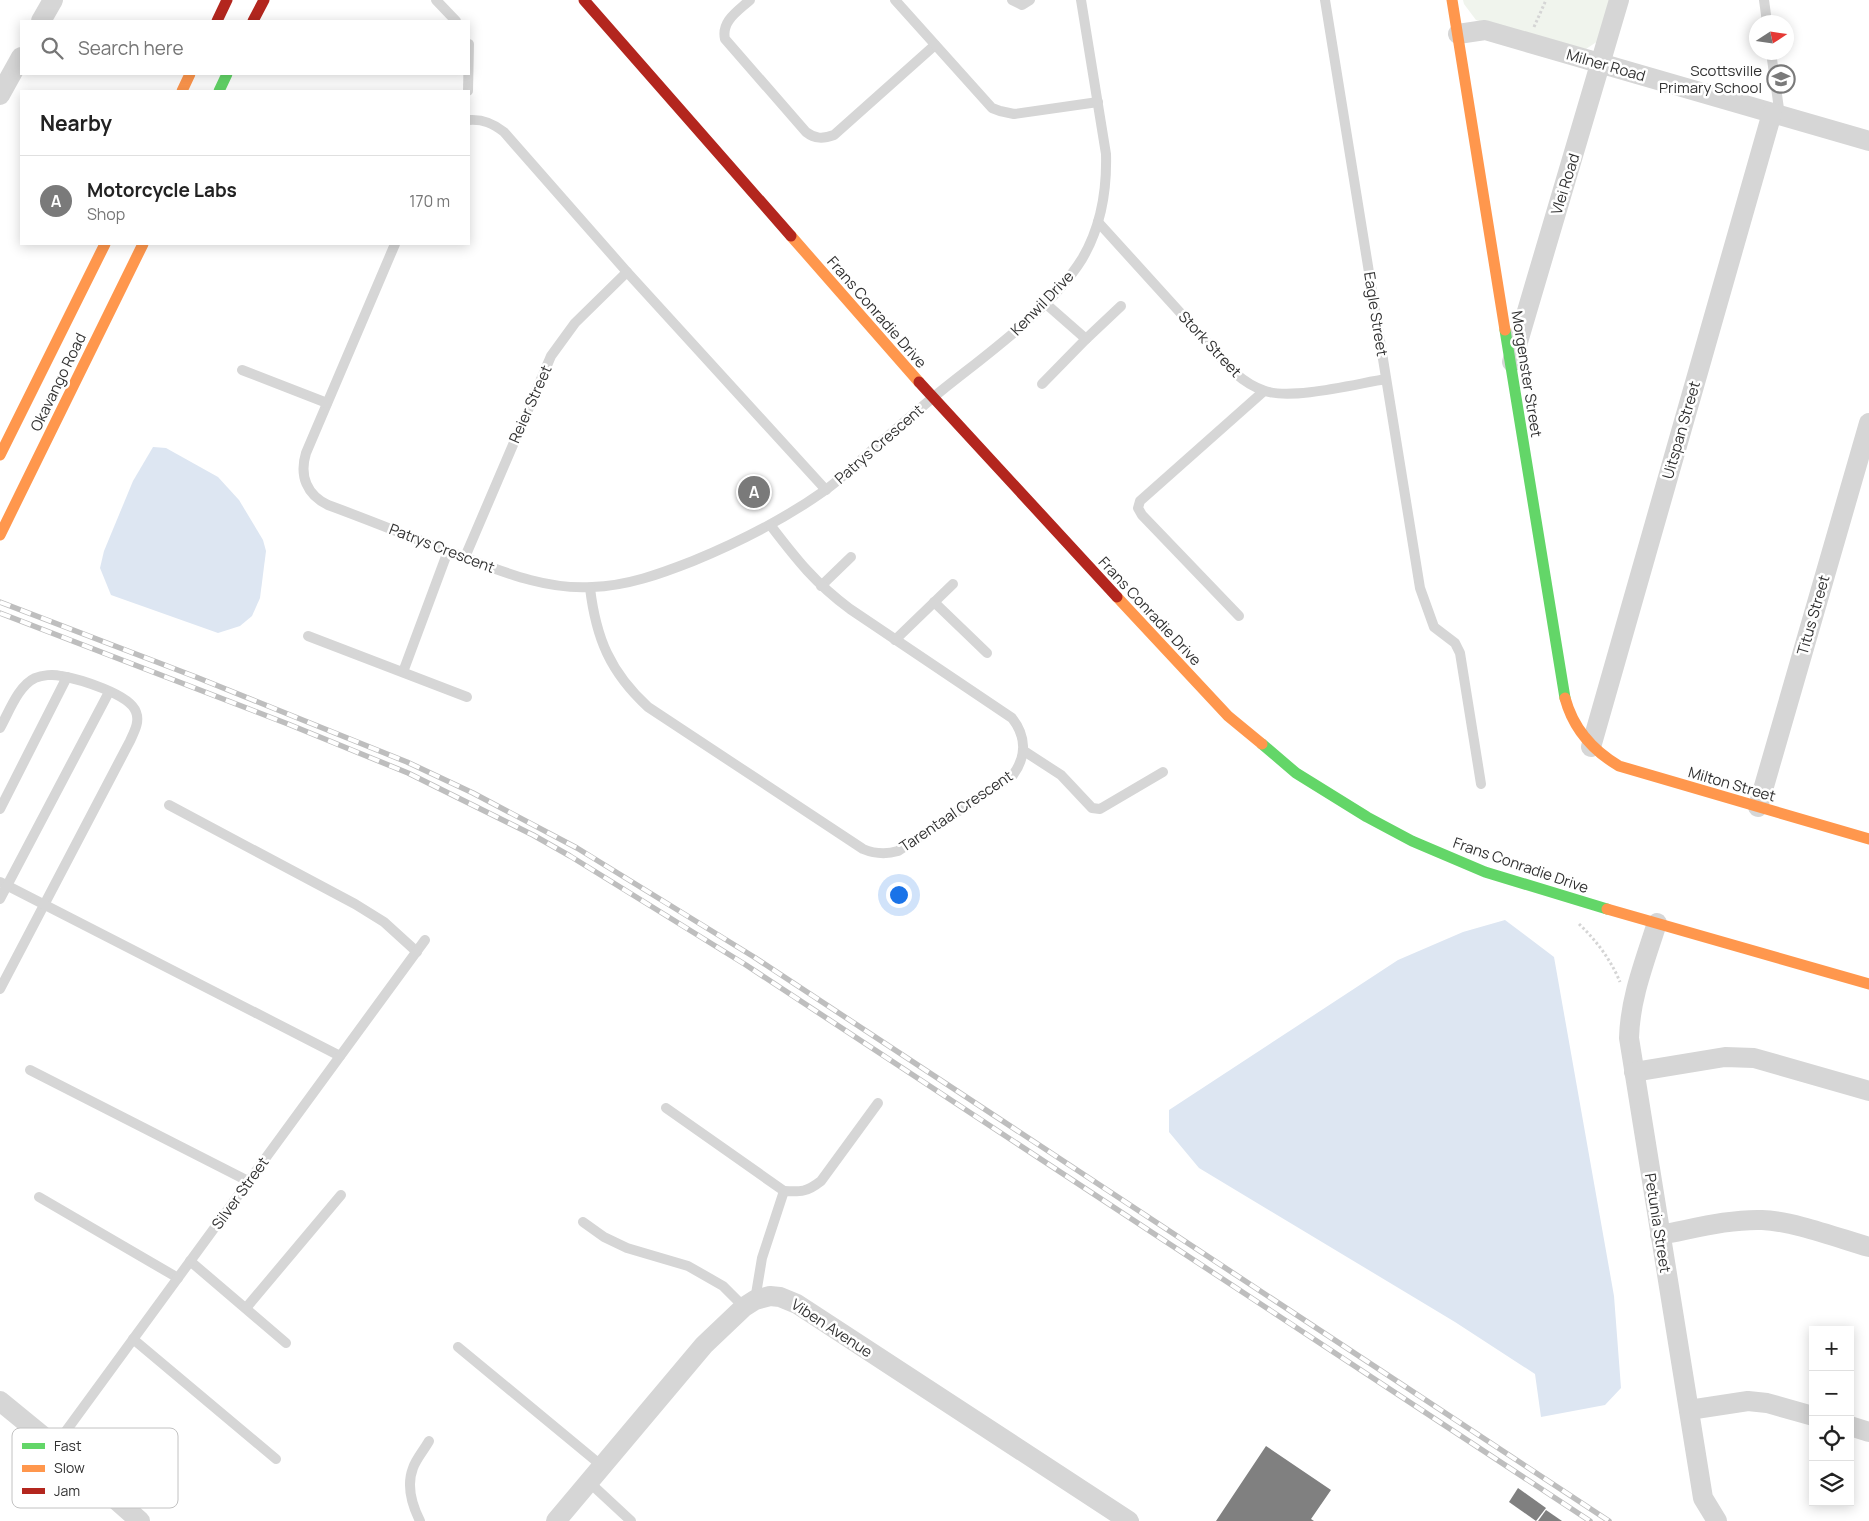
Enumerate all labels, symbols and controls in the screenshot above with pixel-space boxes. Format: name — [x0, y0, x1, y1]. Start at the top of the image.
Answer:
north arrow — [1749, 15, 1794, 60]
search box — [20, 20, 470, 75]
icon: search — [38, 34, 66, 62]
text: Search here — [78, 35, 184, 61]
street label: Milner Road — [1564, 44, 1648, 86]
place label: Scottsville Primary School — [1659, 60, 1762, 98]
school or university icon: Scottsville Primary School — [1766, 64, 1796, 94]
text: Nearby — [40, 109, 112, 137]
street label: Vlei Road — [1546, 151, 1584, 217]
text: Motorcycle Labs — [87, 177, 237, 203]
text: A — [51, 190, 61, 212]
text: 170 m — [409, 190, 450, 212]
text: Shop — [87, 203, 125, 225]
street label: Frans Conradie Drive — [823, 252, 932, 373]
street label: Kenwil Drive — [1006, 266, 1078, 340]
street label: Eagle Street — [1359, 270, 1393, 358]
street label: Stork Street — [1174, 306, 1246, 382]
street label: Morgenster Street — [1507, 309, 1547, 439]
street label: Okavango Road — [25, 329, 91, 435]
street label: Reier Street — [504, 362, 556, 446]
street label: Uitspan Street — [1657, 379, 1705, 481]
street label: Patrys Crescent — [830, 400, 928, 488]
pin: A — [738, 473, 770, 511]
street label: Patrys Crescent — [386, 518, 498, 578]
street label: Frans Conradie Drive — [1094, 552, 1206, 670]
street label: Titus Street — [1792, 573, 1834, 657]
street label: Milton Street — [1686, 761, 1778, 807]
street label: Tarentaal Crescent — [895, 765, 1017, 857]
street label: Frans Conradie Drive — [1450, 832, 1592, 898]
your location — [886, 882, 912, 908]
street label: Silver Street — [207, 1153, 273, 1233]
street label: Petunia Street — [1640, 1172, 1676, 1274]
street label: Viben Avenue — [787, 1294, 877, 1362]
map controls — [1809, 1326, 1854, 1506]
button: + — [1809, 1326, 1854, 1371]
button: − — [1809, 1371, 1854, 1416]
button: locate — [1809, 1416, 1854, 1461]
legend — [12, 1428, 178, 1508]
text: Fast — [54, 1436, 82, 1455]
text: Slow — [54, 1458, 85, 1477]
button: layers — [1809, 1461, 1854, 1506]
text: Jam — [54, 1481, 80, 1500]

